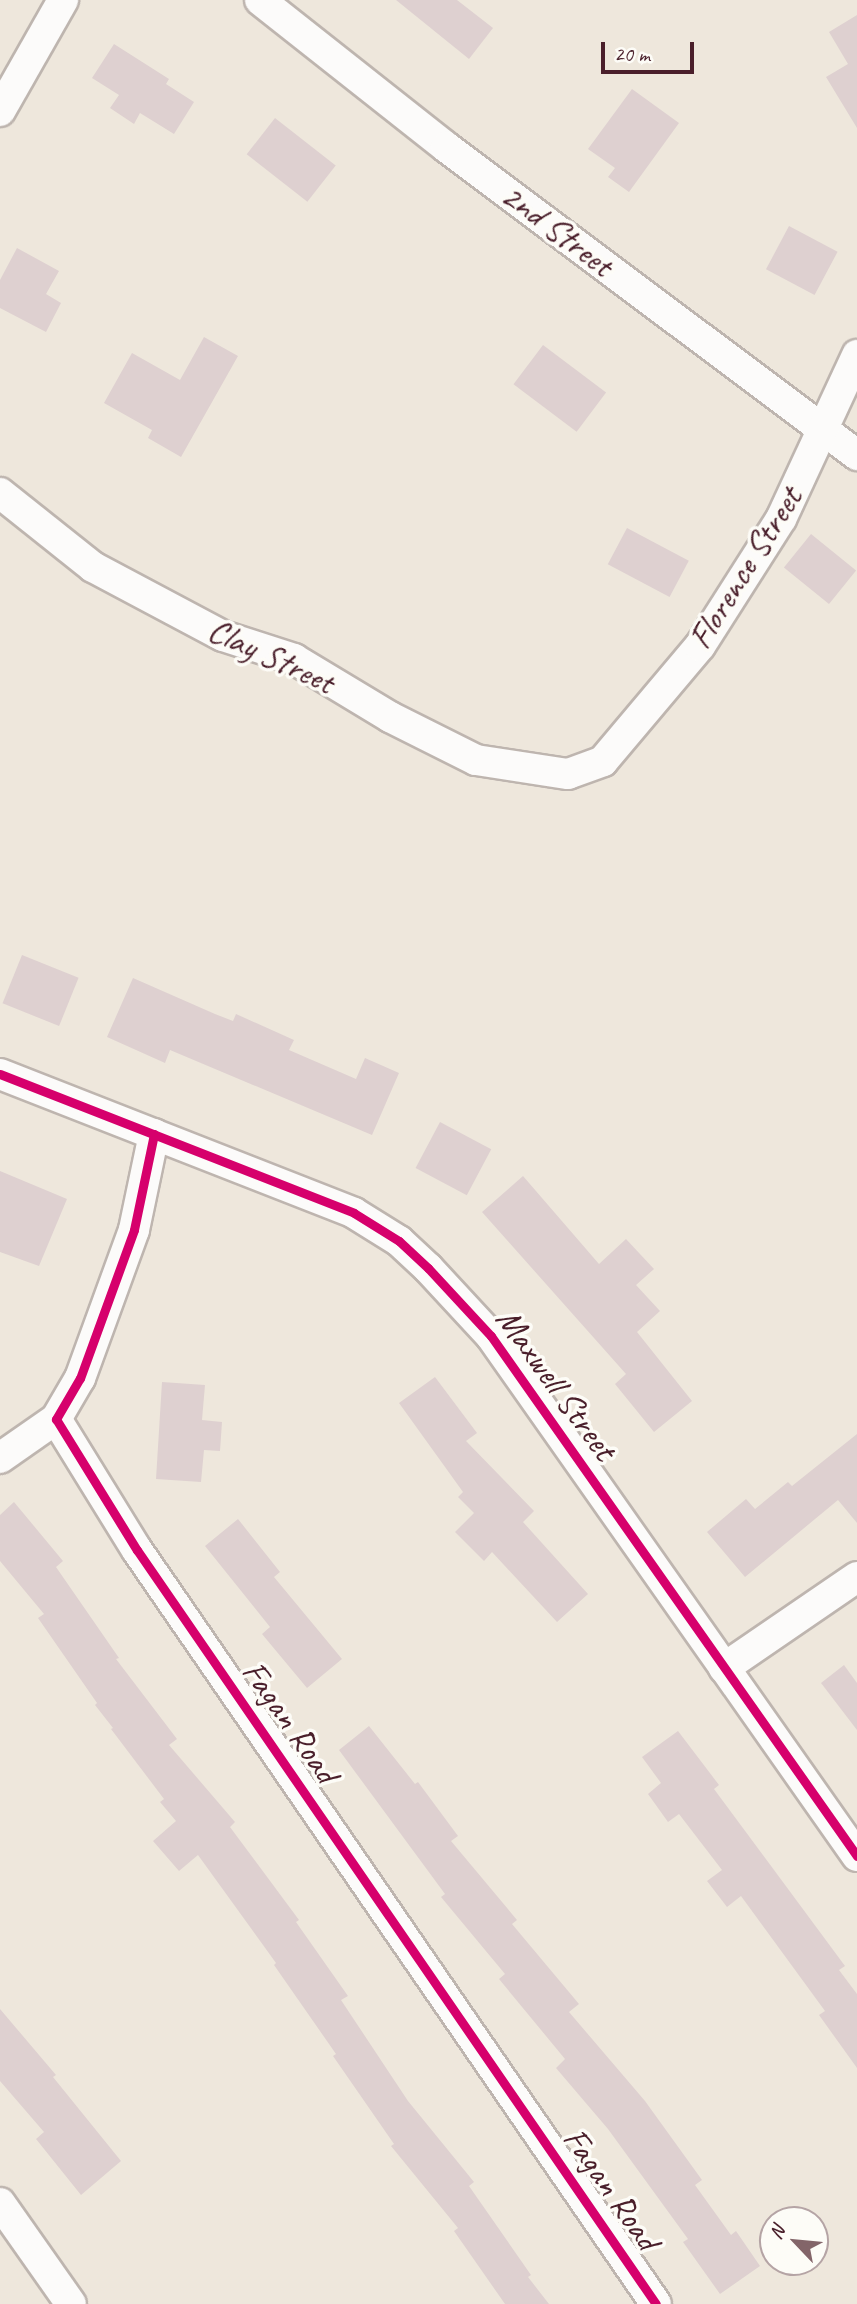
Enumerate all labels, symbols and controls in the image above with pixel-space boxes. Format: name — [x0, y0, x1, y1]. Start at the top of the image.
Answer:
scale bar — [605, 28, 698, 72]
text: 20 m — [614, 41, 650, 67]
street label: 2nd Street — [492, 174, 622, 286]
street label: Florence Street — [679, 479, 811, 657]
street label: Clay Street — [201, 609, 341, 703]
street label: Maxwell Street — [487, 1299, 625, 1469]
street label: Fagan Road — [233, 1653, 347, 1791]
street label: Fagan Road — [554, 2120, 668, 2258]
north arrow — [759, 2206, 829, 2276]
text: N — [764, 2222, 790, 2243]

